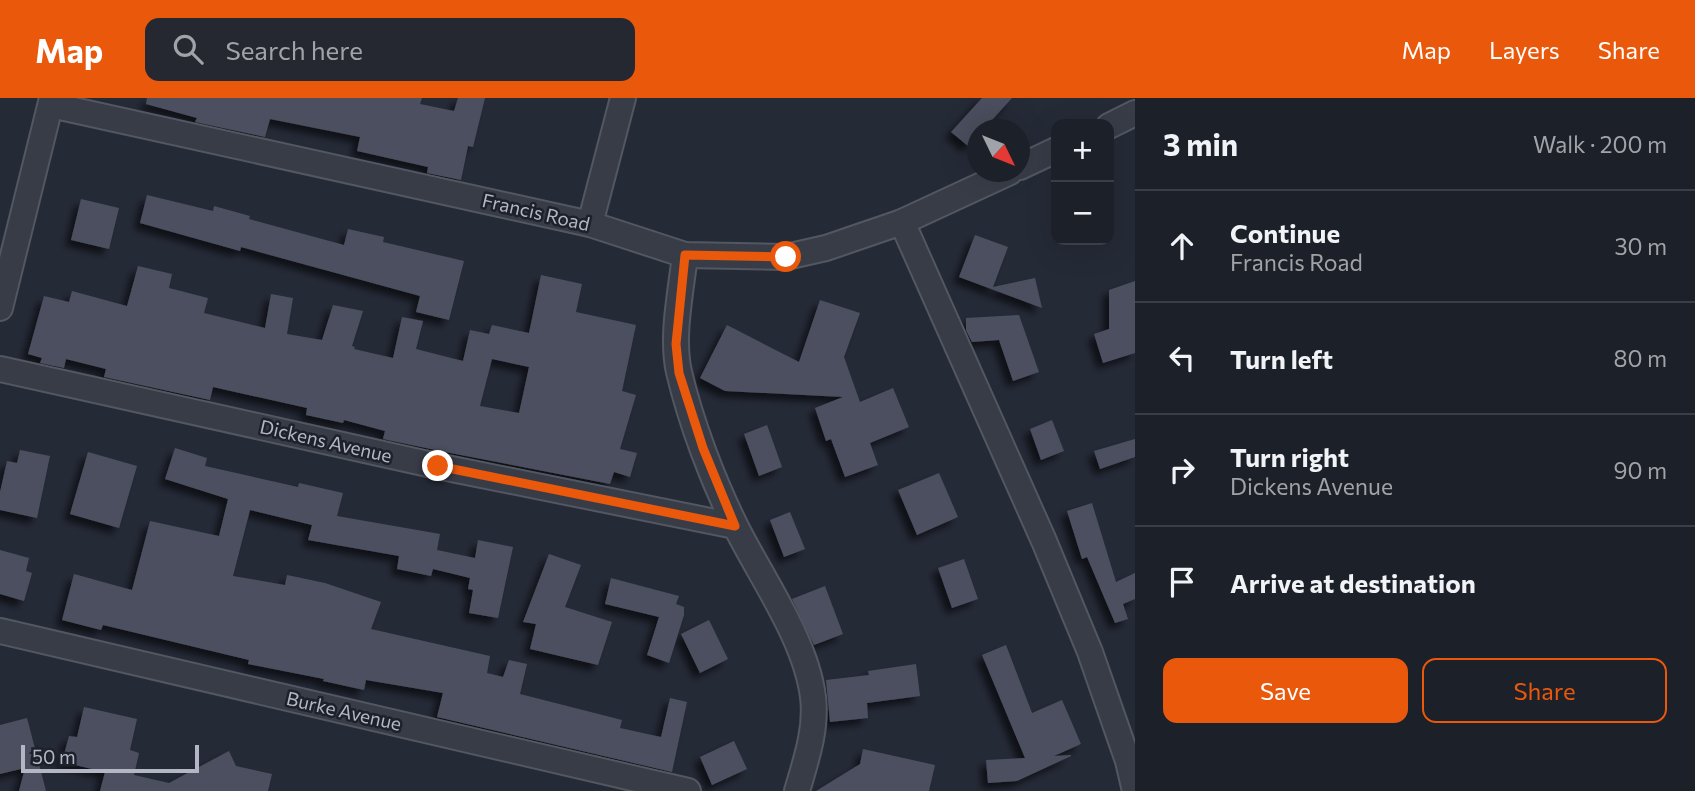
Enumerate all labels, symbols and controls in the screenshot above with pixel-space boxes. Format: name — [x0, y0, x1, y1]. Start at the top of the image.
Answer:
search box — [145, 18, 635, 81]
text: Map — [35, 29, 103, 70]
icon: search — [169, 30, 207, 68]
text: Search here — [225, 34, 363, 65]
text: Map — [1402, 35, 1451, 64]
text: Layers — [1489, 35, 1560, 64]
text: Share — [1598, 35, 1660, 64]
north arrow — [967, 119, 1030, 182]
map controls — [1051, 119, 1114, 245]
button: + — [1051, 119, 1114, 182]
text: 3 min — [1163, 125, 1238, 162]
text: Walk · 200 m — [1533, 130, 1667, 158]
button: − — [1051, 182, 1114, 245]
street label: Francis Road — [480, 188, 592, 235]
text: Continue — [1230, 217, 1340, 248]
icon: ahead — [1163, 227, 1201, 265]
text: 30 m — [1614, 232, 1667, 260]
route start — [770, 241, 801, 272]
text: Francis Road — [1230, 248, 1363, 276]
icon: left — [1163, 339, 1201, 377]
text: Turn left — [1230, 343, 1333, 374]
text: 80 m — [1614, 344, 1667, 372]
street label: Dickens Avenue — [258, 414, 394, 467]
text: Turn right — [1230, 441, 1349, 472]
route end — [422, 450, 453, 481]
icon: right — [1163, 451, 1201, 489]
text: 90 m — [1614, 456, 1667, 484]
text: Dickens Avenue — [1230, 472, 1393, 500]
icon: arrive — [1163, 563, 1201, 601]
text: Arrive at destination — [1230, 567, 1476, 598]
button: Save — [1163, 658, 1408, 723]
button: Share — [1422, 658, 1667, 723]
street label: Burke Avenue — [284, 686, 404, 735]
scale bar — [21, 742, 200, 774]
text: 50 m — [32, 745, 76, 768]

